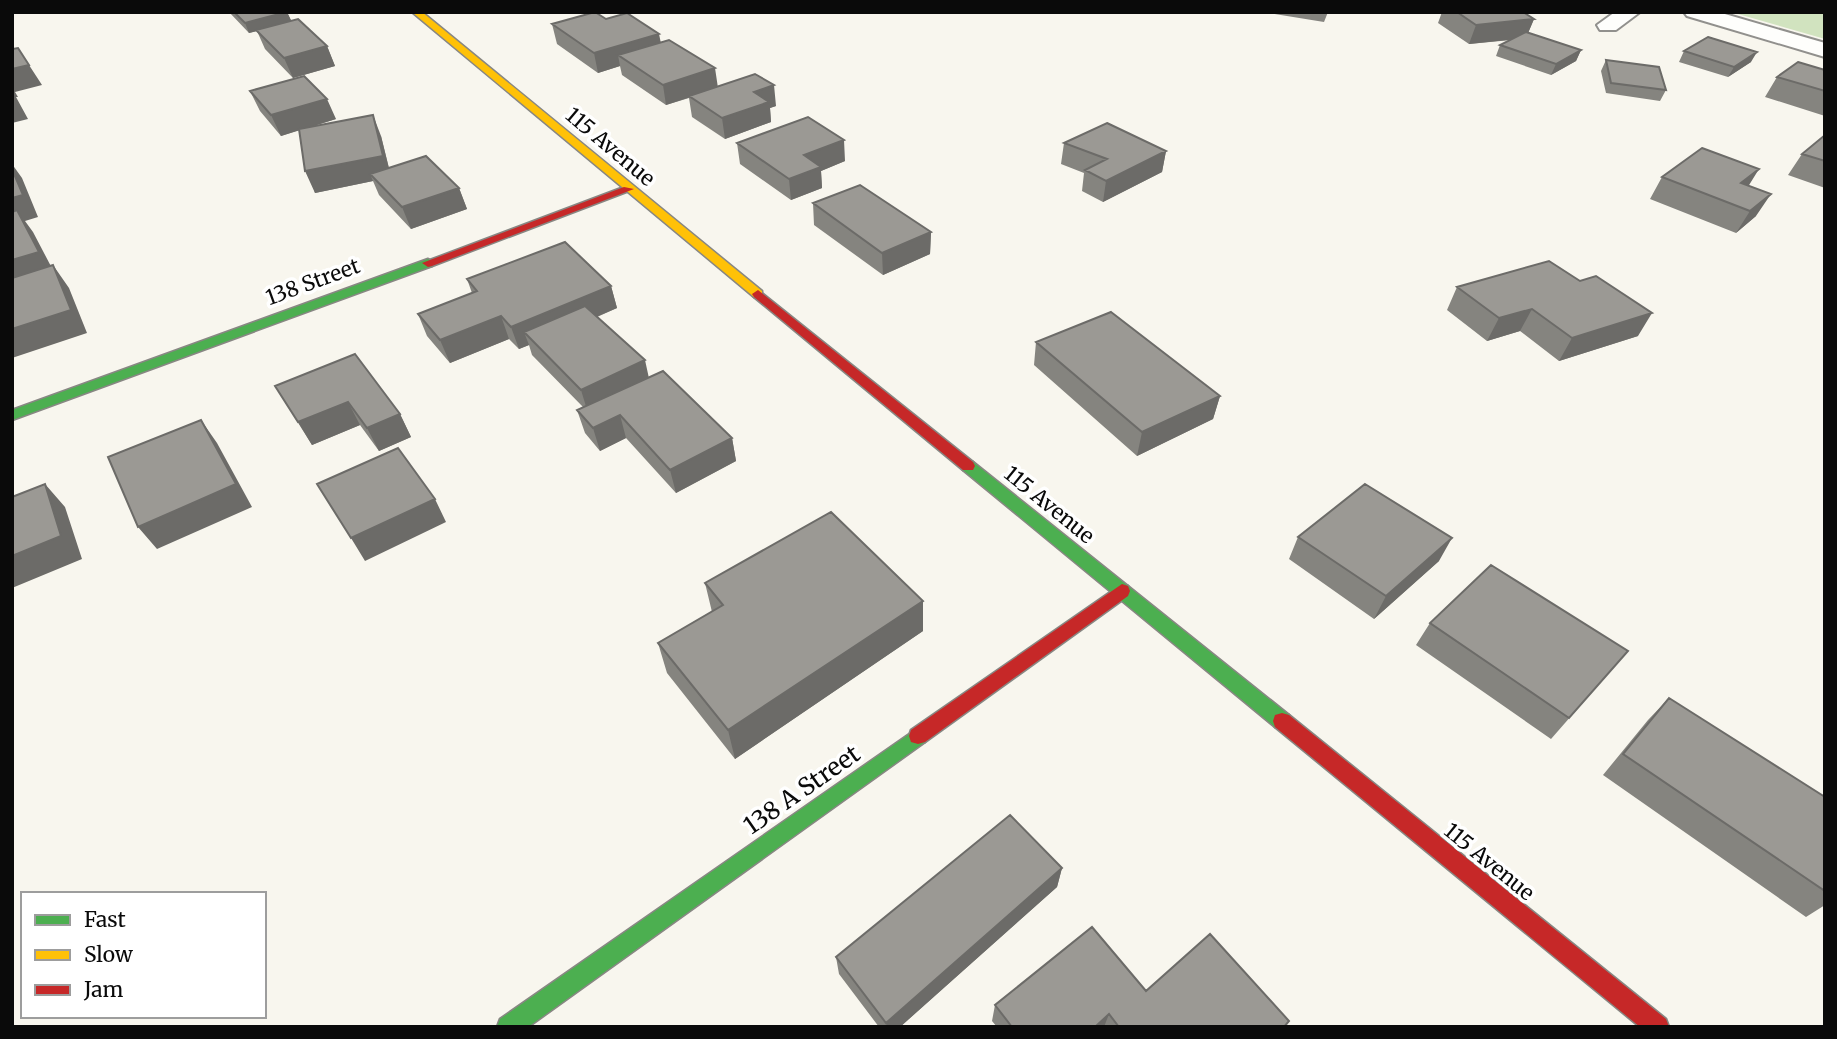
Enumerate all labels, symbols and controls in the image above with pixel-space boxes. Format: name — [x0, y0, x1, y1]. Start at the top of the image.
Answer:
street label: 115 Avenue — [560, 101, 661, 192]
street label: 138 Street — [262, 252, 364, 311]
street label: 115 Avenue — [999, 460, 1100, 549]
street label: 138 A Street — [738, 738, 866, 841]
street label: 115 Avenue — [1439, 817, 1540, 906]
legend — [21, 892, 266, 1018]
text: Fast — [84, 906, 126, 933]
text: Slow — [84, 941, 133, 968]
text: Jam — [83, 976, 123, 1003]

